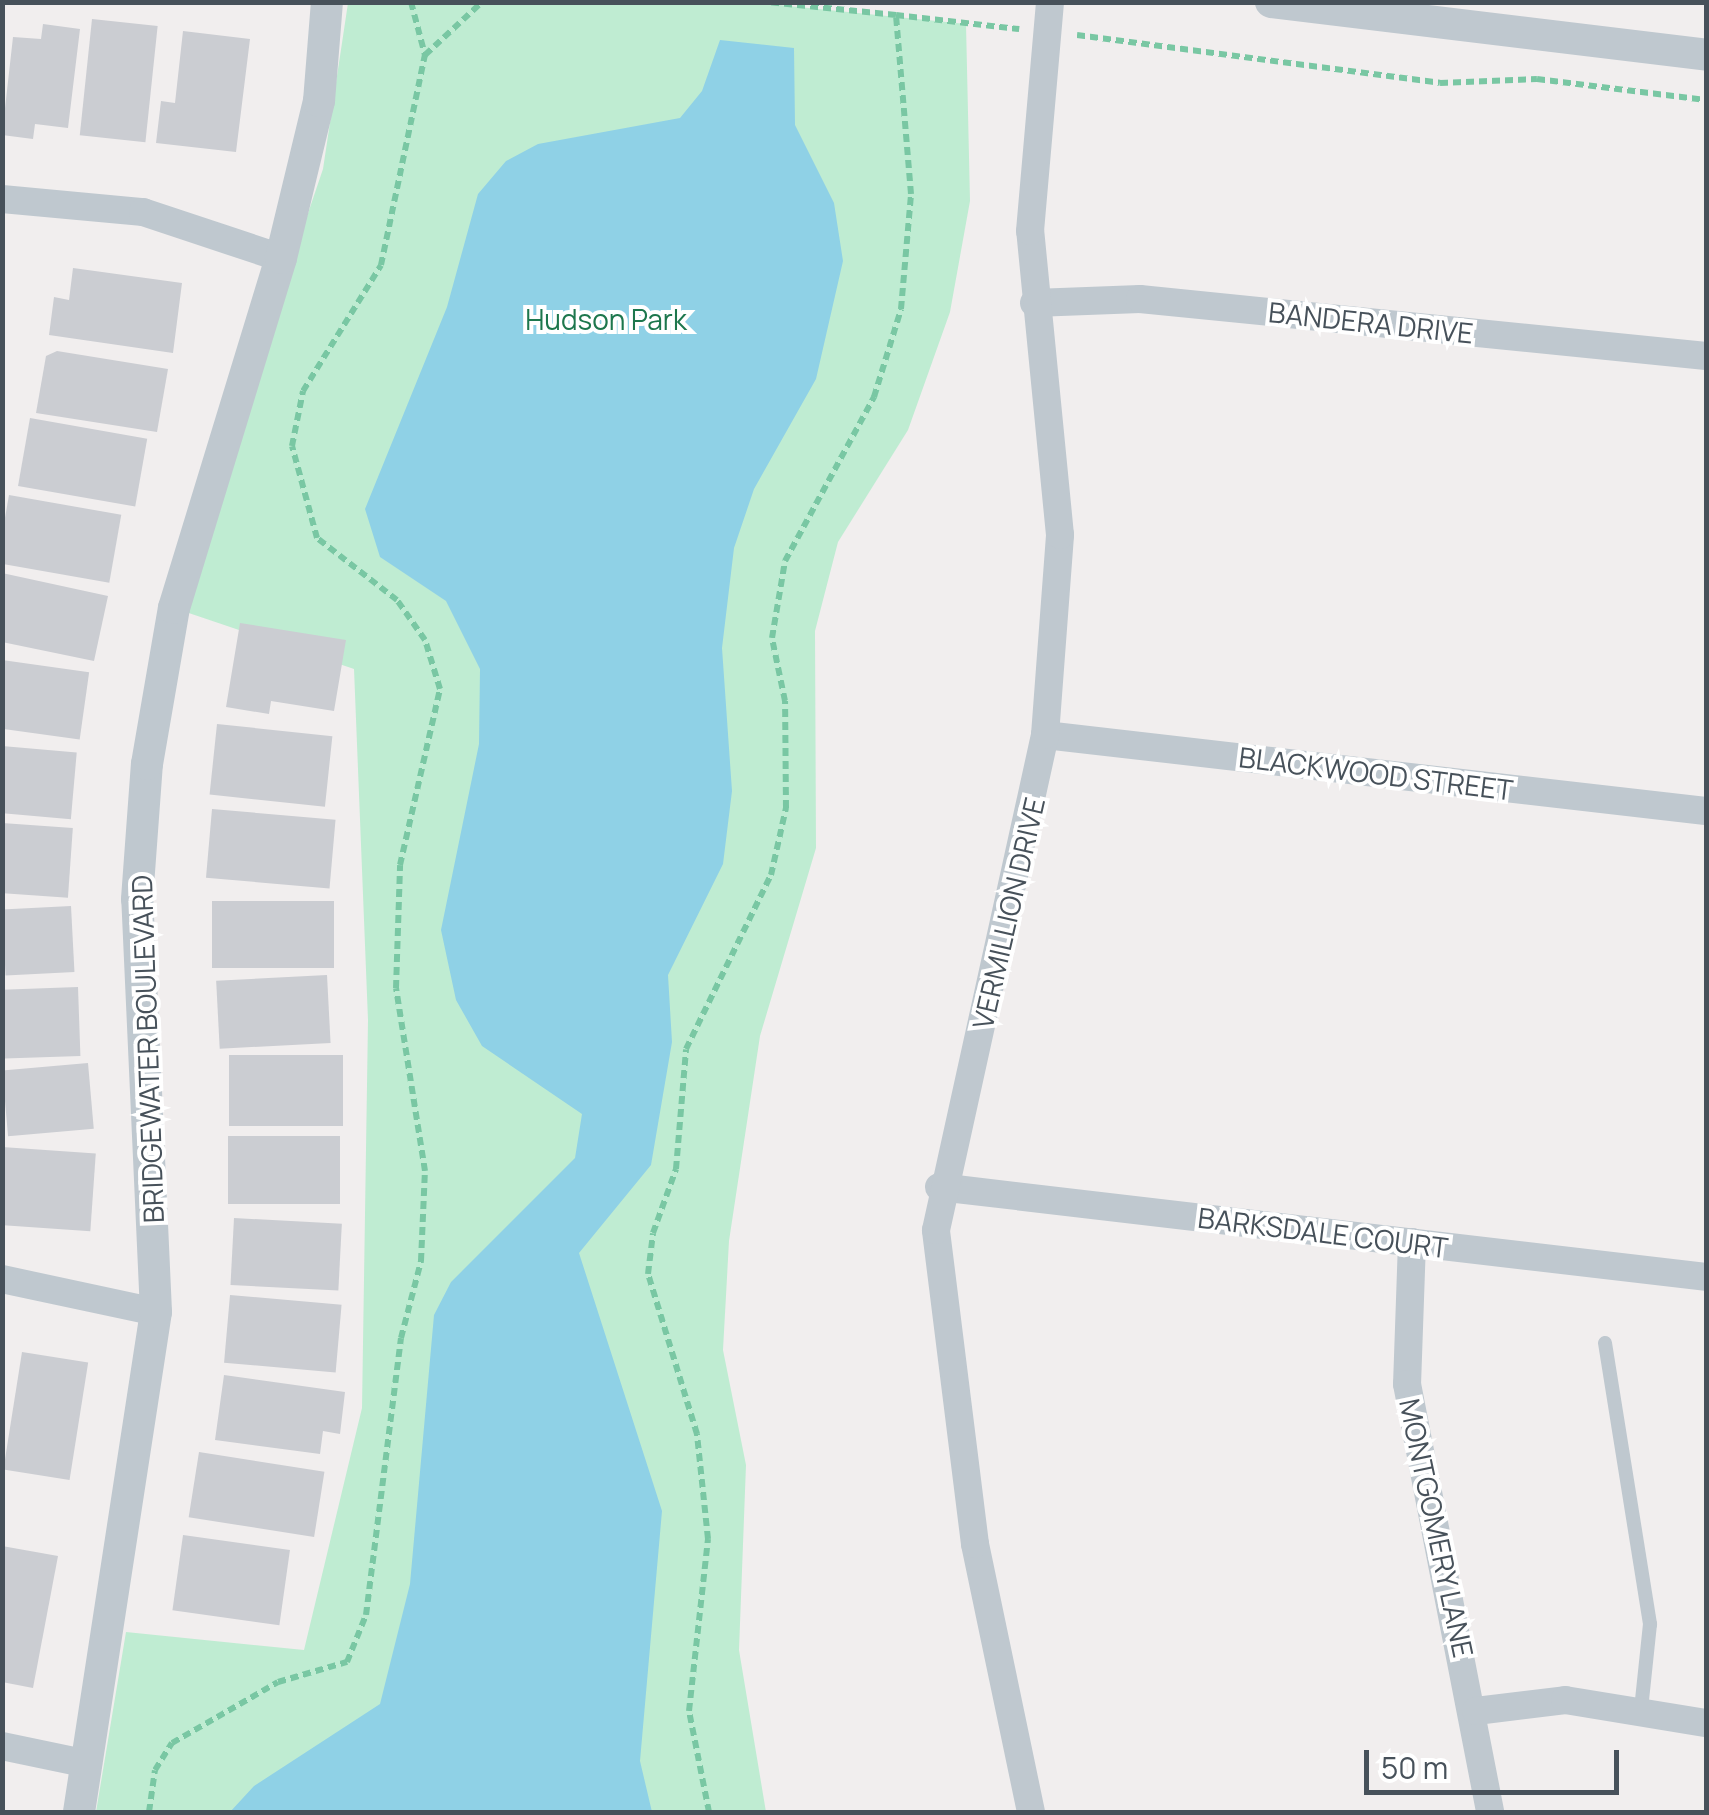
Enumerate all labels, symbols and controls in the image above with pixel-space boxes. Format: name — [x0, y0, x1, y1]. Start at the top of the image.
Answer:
street label: BANDERA DRIVE — [1267, 295, 1475, 349]
park label: Hudson Park — [525, 302, 687, 336]
street label: BLACKWOOD STREET — [1237, 740, 1515, 806]
street label: VERMILLION DRIVE — [965, 794, 1051, 1032]
street label: BRIDGEWATER BOULEVARD — [124, 874, 170, 1224]
street label: BARKSDALE COURT — [1196, 1200, 1450, 1264]
street label: MONTGOMERY LANE — [1393, 1395, 1481, 1661]
scale bar — [1369, 1730, 1624, 1792]
text: 50 m — [1381, 1747, 1448, 1788]

